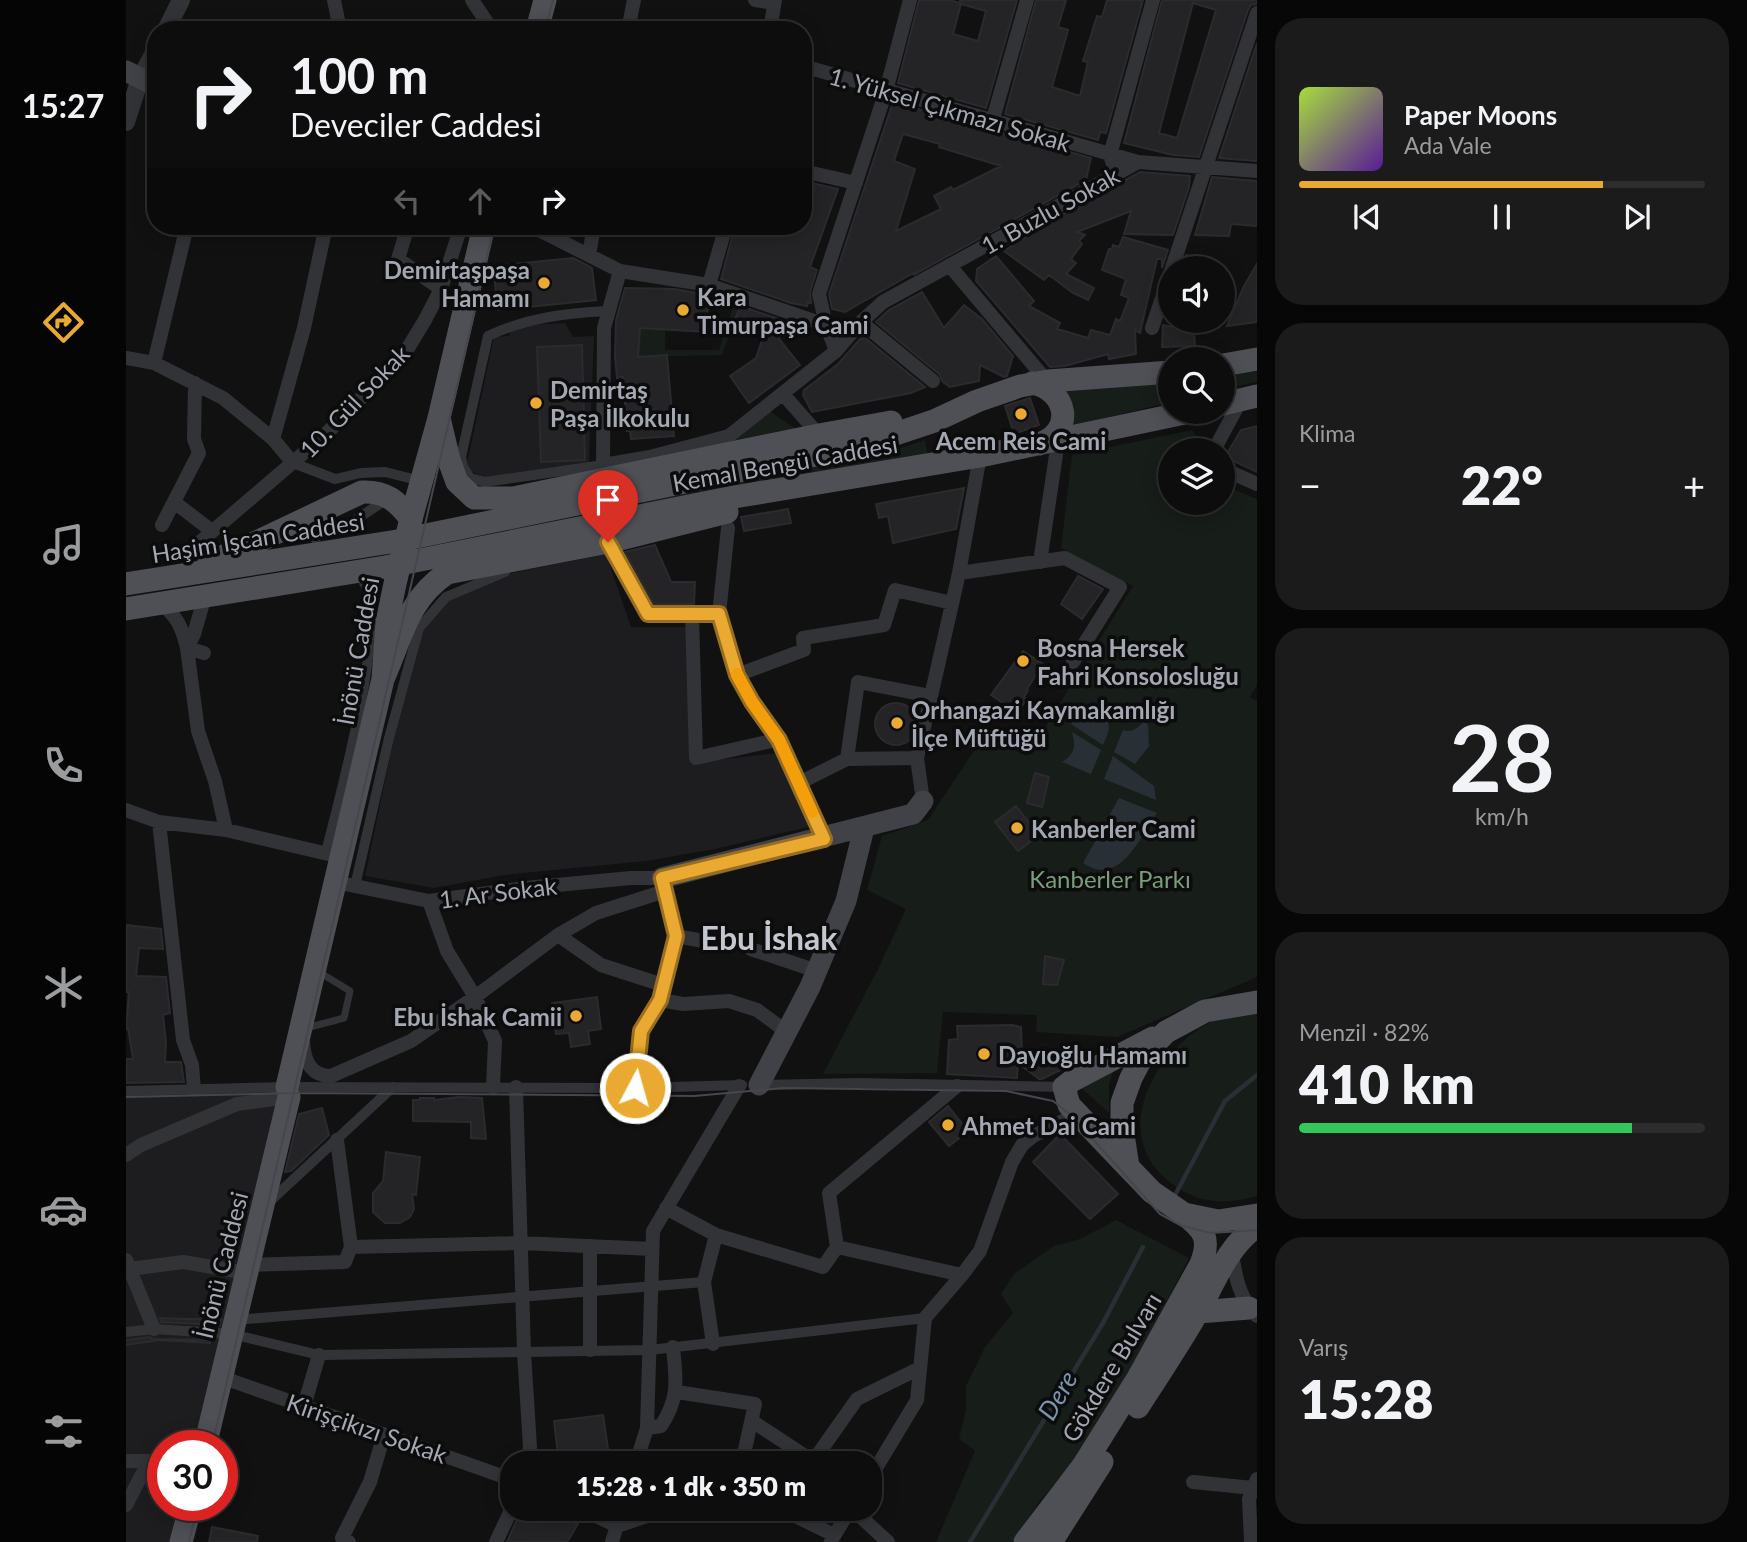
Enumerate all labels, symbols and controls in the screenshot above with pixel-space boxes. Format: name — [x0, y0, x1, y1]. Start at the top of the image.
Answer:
text: 100 m — [290, 46, 428, 104]
icon: right — [175, 49, 266, 140]
street label: 1. Yüksel Çıkmazı Sokak — [826, 61, 1075, 158]
text: 15:27 — [22, 86, 104, 125]
text: Paper Moons — [1404, 99, 1557, 131]
text: Deveciler Caddesi — [290, 105, 542, 144]
text: Ada Vale — [1404, 131, 1492, 159]
street label: 1. Buzlu Sokak — [976, 160, 1125, 260]
icon: left — [388, 182, 426, 220]
icon: ahead — [461, 182, 499, 220]
icon: right — [534, 182, 572, 220]
icon: previous — [1348, 198, 1386, 236]
icon: pause — [1483, 198, 1521, 236]
icon: next — [1618, 198, 1656, 236]
place label: Demirtaşpaşa Hamamı — [384, 255, 530, 312]
map controls — [1158, 256, 1235, 515]
button: sound — [1158, 256, 1235, 333]
marker: Demirtaşpaşa Hamamı — [536, 275, 552, 291]
place label: Kara Timurpaşa Cami — [697, 282, 869, 339]
icon: directions — [39, 298, 88, 347]
marker: Kara Timurpaşa Cami — [675, 302, 691, 318]
street label: 10. Gül Sokak — [293, 338, 415, 463]
button: search — [1158, 347, 1235, 424]
place label: Demirtaş Paşa İlkokulu — [550, 375, 690, 432]
marker: Demirtaş Paşa İlkokulu — [528, 395, 544, 411]
marker: Acem Reis Cami — [1013, 406, 1029, 422]
text: Klima — [1299, 419, 1356, 447]
place label: Acem Reis Cami — [935, 426, 1106, 455]
street label: Kemal Bengü Caddesi — [670, 429, 900, 497]
button: layers — [1158, 438, 1235, 515]
text: 22° — [1461, 454, 1543, 516]
text: − — [1299, 462, 1321, 508]
text: + — [1683, 462, 1705, 508]
pin — [578, 470, 638, 542]
icon: arrive — [589, 481, 627, 519]
street label: Haşim İşcan Caddesi — [149, 506, 367, 568]
icon: music — [39, 520, 88, 569]
street label: İnönü Caddesi — [330, 575, 384, 727]
place label: Bosna Hersek Fahri Konsolosluğu — [1037, 633, 1239, 690]
marker: Bosna Hersek Fahri Konsolosluğu — [1015, 653, 1031, 669]
place label: Orhangazi Kaymakamlığı İlçe Müftüğü — [911, 695, 1175, 752]
text: 28 — [1449, 702, 1555, 811]
marker: Orhangazi Kaymakamlığı İlçe Müftüğü — [889, 715, 905, 731]
icon: phone — [39, 741, 88, 790]
text: km/h — [1475, 802, 1529, 830]
place label: Kanberler Cami — [1031, 814, 1196, 843]
marker: Kanberler Cami — [1009, 820, 1025, 836]
park label: Kanberler Parkı — [1029, 864, 1191, 893]
street label: 1. Ar Sokak — [437, 870, 559, 914]
district label: Ebu İshak — [701, 918, 838, 957]
icon: climate — [39, 963, 88, 1012]
place label: Ebu İshak Camii — [393, 1002, 562, 1031]
marker: Ebu İshak Camii — [568, 1008, 584, 1024]
text: Menzil · 82% — [1299, 1018, 1429, 1046]
place label: Dayıoğlu Hamamı — [998, 1040, 1187, 1069]
marker: Dayıoğlu Hamamı — [976, 1046, 992, 1062]
position arrow — [598, 1051, 672, 1125]
text: 410 km — [1299, 1053, 1475, 1115]
place label: Ahmet Dai Cami — [961, 1111, 1136, 1140]
marker: Ahmet Dai Cami — [940, 1117, 956, 1133]
icon: car — [39, 1185, 88, 1234]
street label: İnönü Caddesi — [189, 1189, 253, 1341]
street label: Gökdere Bulvarı — [1055, 1287, 1167, 1447]
text: Varış — [1299, 1333, 1348, 1361]
water label: Dere — [1030, 1365, 1084, 1425]
text: 15:28 — [1299, 1368, 1433, 1430]
street label: Kirişçikızı Sokak — [283, 1387, 452, 1469]
icon: filters — [39, 1407, 88, 1456]
speed limit sign: 30 — [147, 1430, 238, 1521]
text: 15:28 · 1 dk · 350 m — [576, 1470, 806, 1502]

